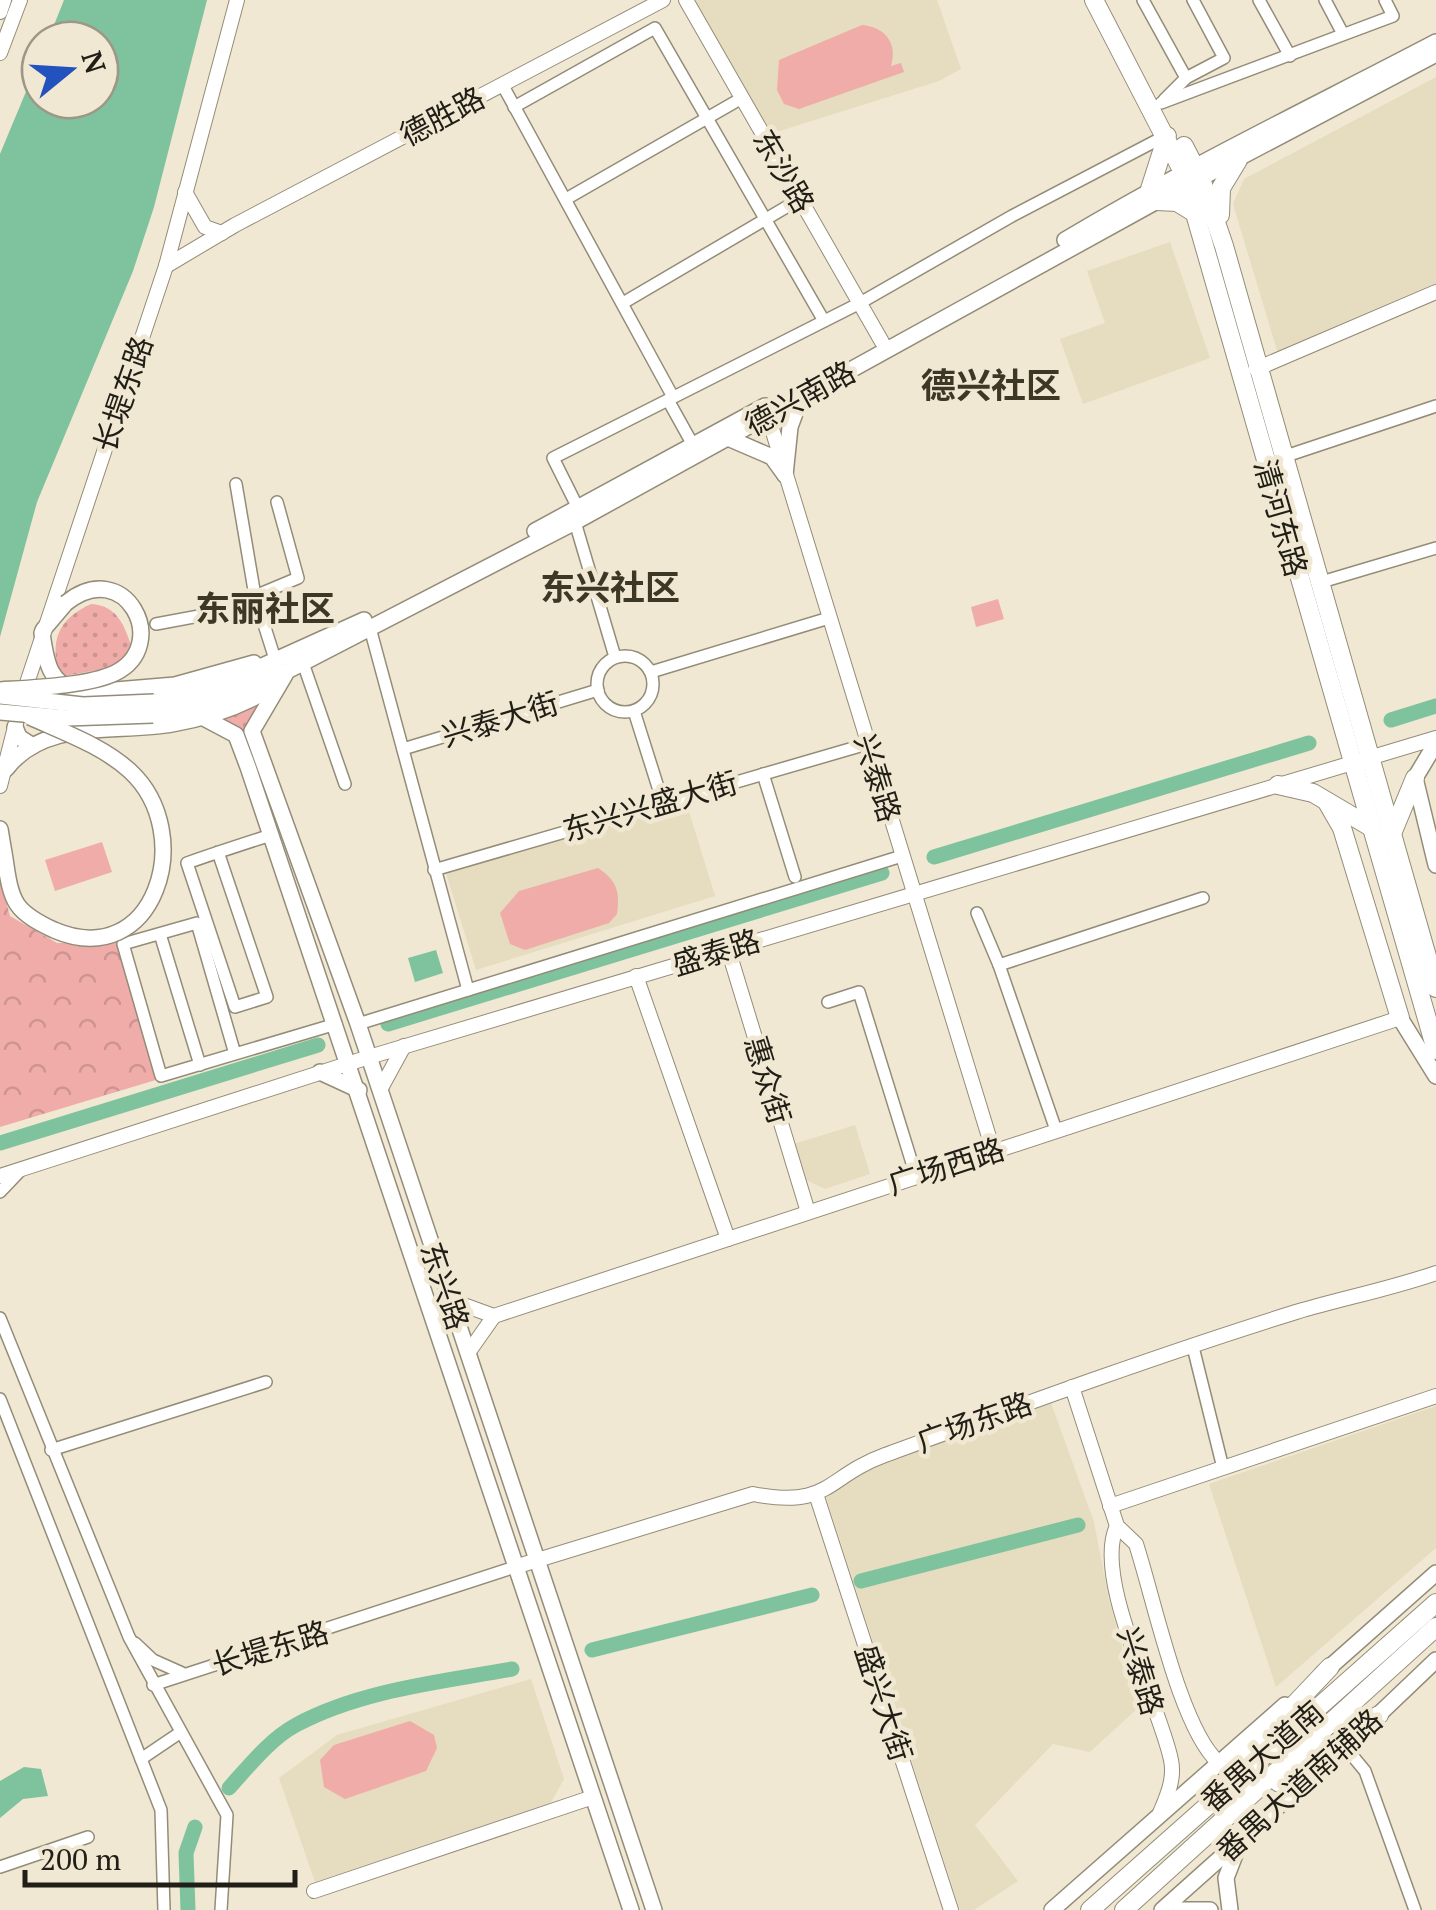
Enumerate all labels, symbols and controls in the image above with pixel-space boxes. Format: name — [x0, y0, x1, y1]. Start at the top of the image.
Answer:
north arrow — [20, 20, 120, 120]
text: N — [73, 46, 115, 78]
street label: 德胜路 — [393, 77, 491, 155]
street label: 东沙路 — [744, 122, 824, 220]
street label: 长堤东路 — [85, 331, 161, 457]
street label: 德兴南路 — [738, 351, 862, 445]
district label: 德兴社区 — [921, 362, 1061, 408]
street label: 清河东路 — [1245, 455, 1317, 581]
district label: 东兴社区 — [540, 564, 680, 610]
district label: 东丽社区 — [195, 585, 335, 631]
street label: 兴泰大街 — [437, 682, 563, 756]
street label: 兴泰路 — [846, 729, 910, 827]
street label: 东兴兴盛大街 — [558, 762, 742, 850]
street label: 盛泰路 — [667, 920, 765, 984]
street label: 惠众街 — [736, 1031, 800, 1129]
street label: 广场西路 — [883, 1128, 1009, 1204]
street label: 东兴路 — [411, 1237, 479, 1335]
street label: 广场东路 — [911, 1383, 1037, 1461]
street label: 长堤东路 — [207, 1611, 333, 1685]
street label: 兴泰路 — [1109, 1622, 1173, 1720]
street label: 盛兴大街 — [846, 1640, 922, 1766]
street label: 番禺大道南 — [1192, 1692, 1332, 1820]
street label: 番禺大道南辅路 — [1208, 1700, 1390, 1870]
scale bar — [25, 1825, 295, 1887]
text: 200 m — [40, 1839, 121, 1879]

